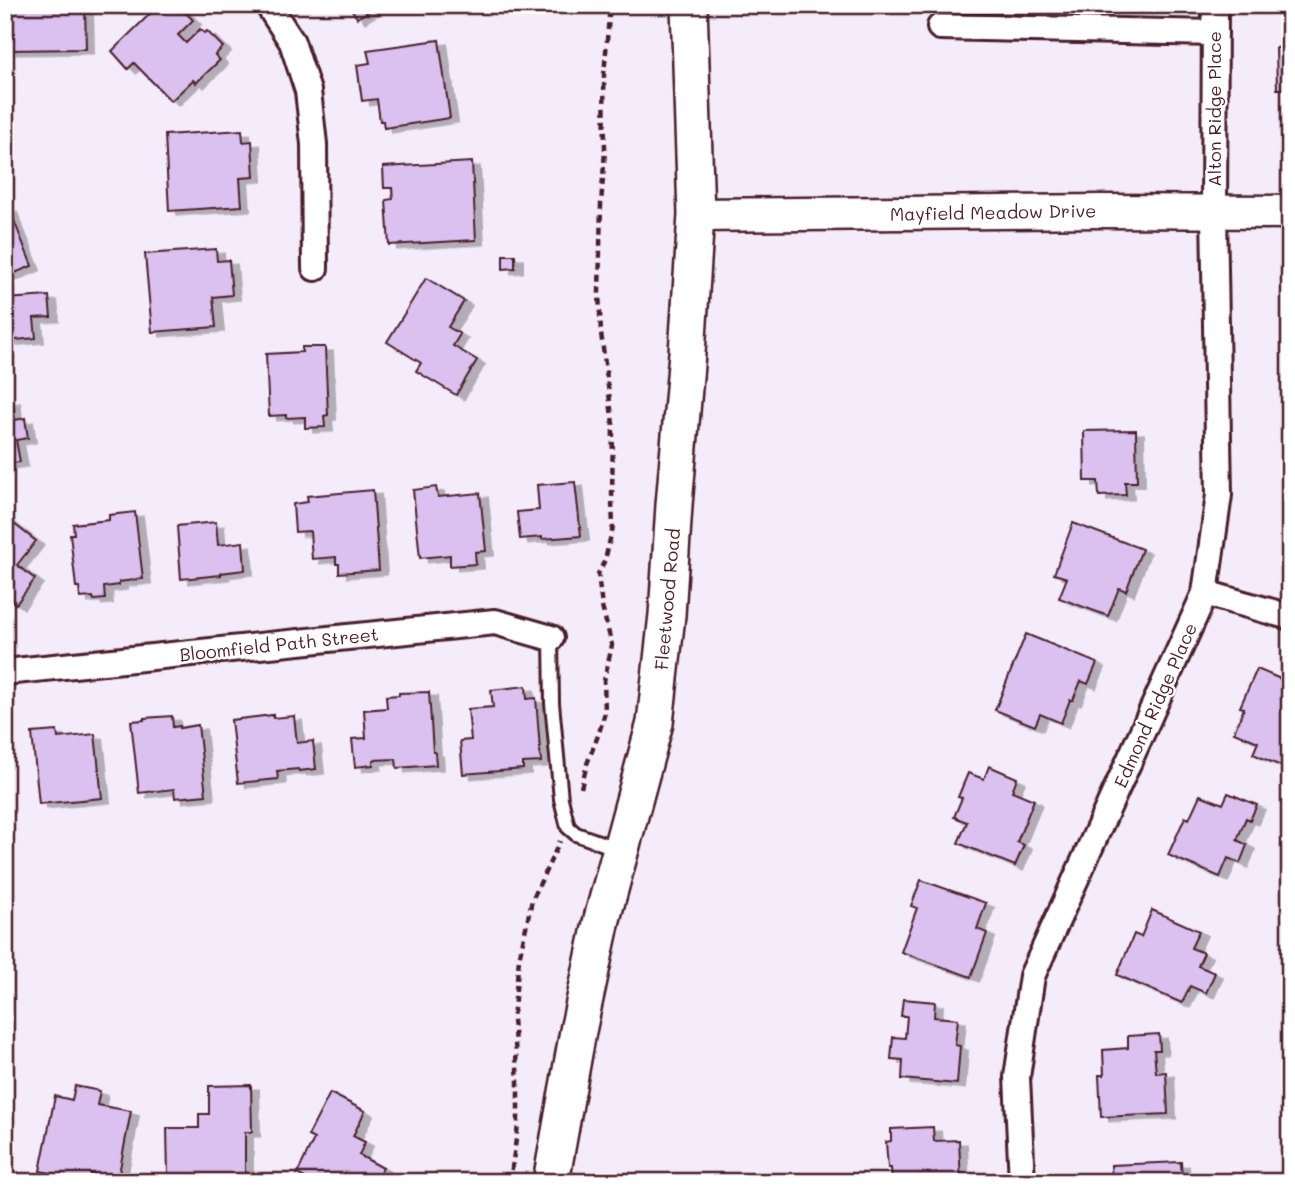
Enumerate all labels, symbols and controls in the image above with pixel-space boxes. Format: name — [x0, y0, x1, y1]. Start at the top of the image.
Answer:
street label: Alton Ridge Place — [1202, 31, 1226, 187]
street label: Mayfield Meadow Drive — [890, 198, 1096, 226]
street label: Fleetwood Road — [649, 527, 685, 671]
street label: Edmond Ridge Place — [1108, 619, 1202, 791]
street label: Bloomfield Path Street — [178, 622, 380, 666]

